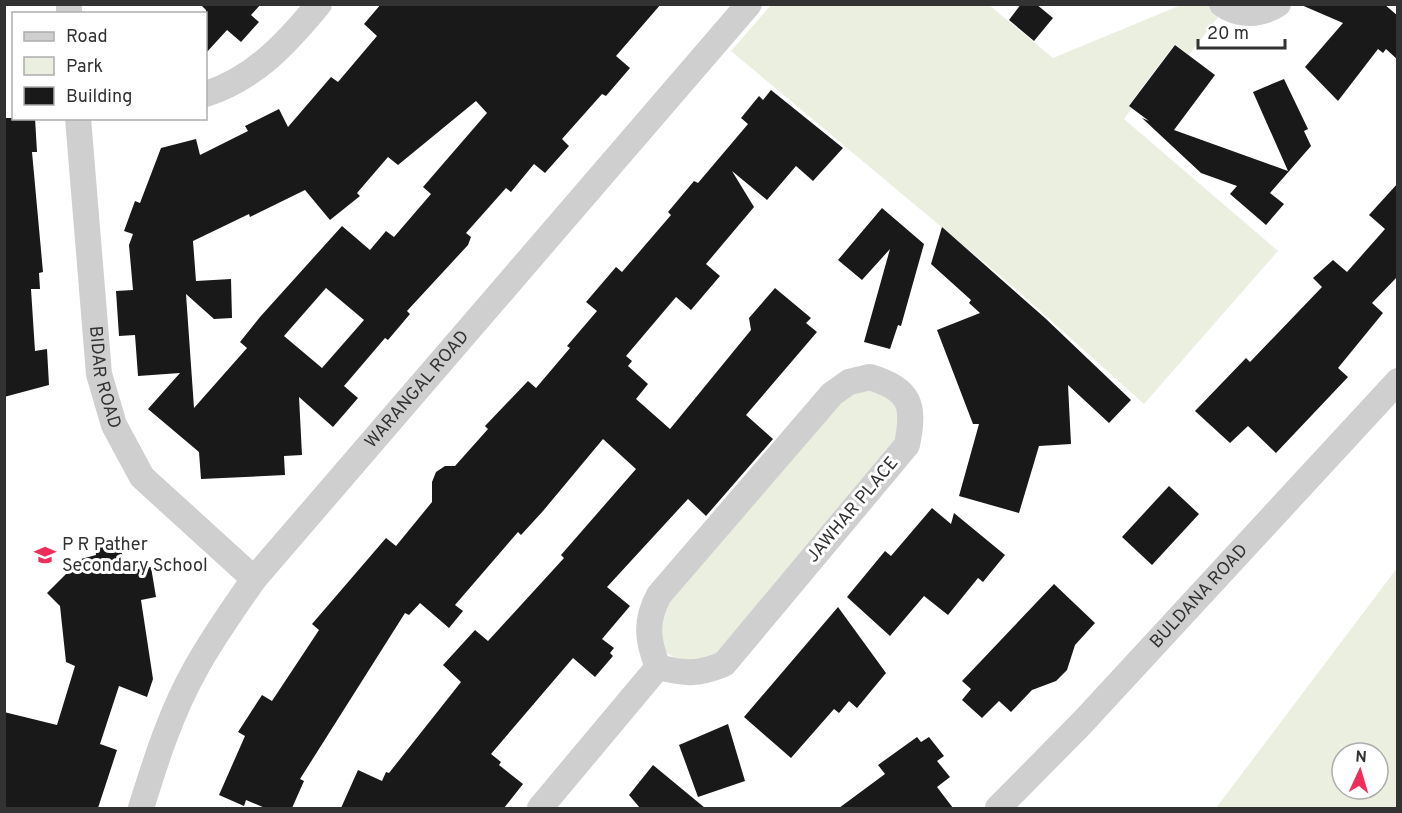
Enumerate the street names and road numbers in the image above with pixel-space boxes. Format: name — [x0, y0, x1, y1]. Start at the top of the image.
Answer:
street label: BIDAR ROAD — [84, 325, 126, 431]
street label: WARANGAL ROAD — [360, 326, 474, 453]
street label: JAWHAR PLACE — [802, 452, 904, 568]
street label: BULDANA ROAD — [1145, 539, 1253, 653]

